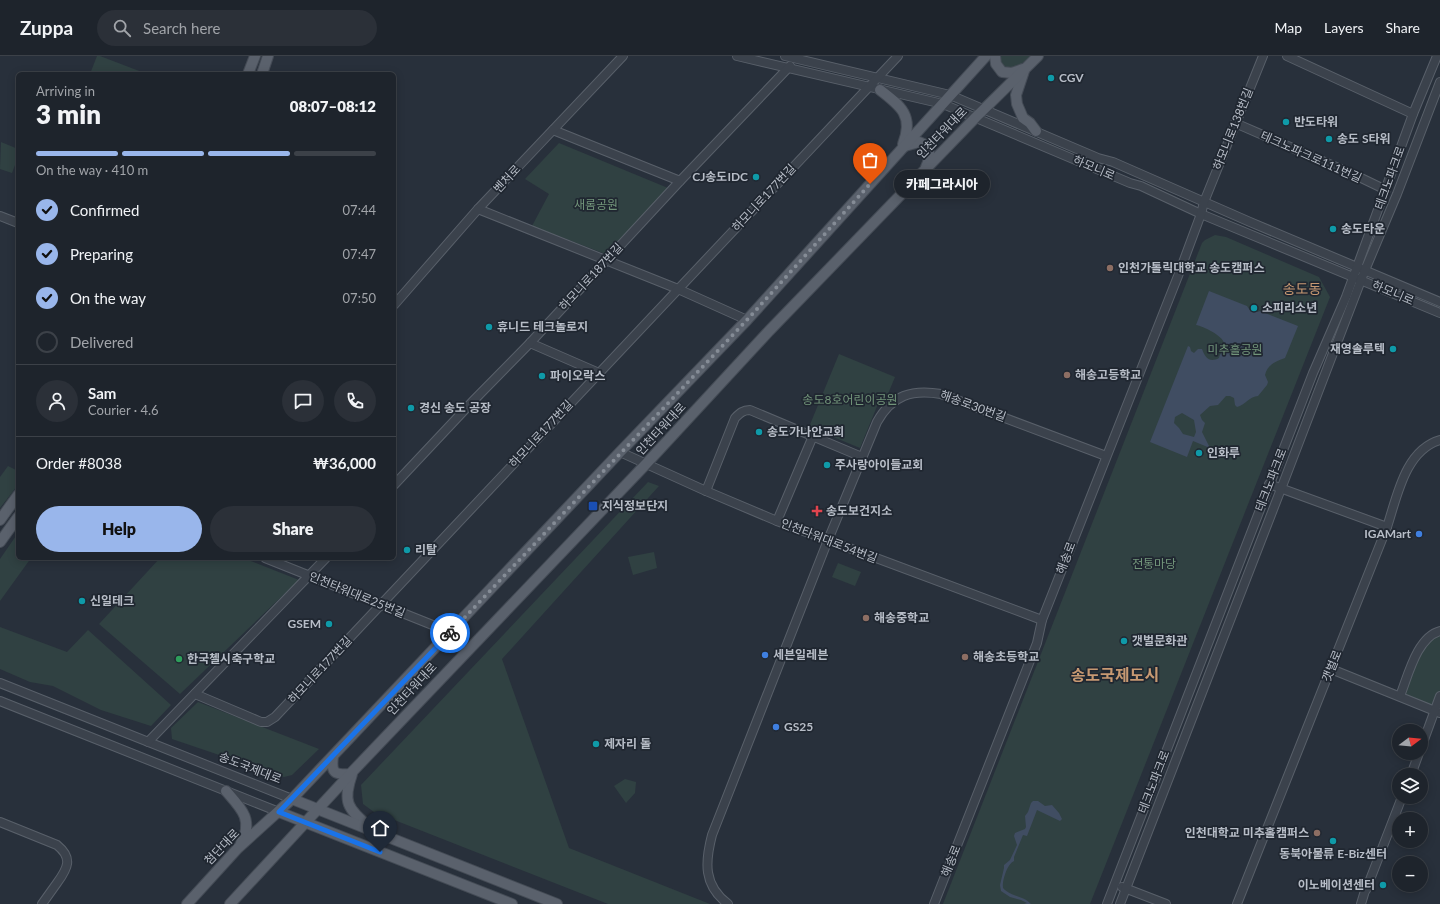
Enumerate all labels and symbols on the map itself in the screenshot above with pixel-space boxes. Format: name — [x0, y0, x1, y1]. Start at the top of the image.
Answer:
place label: CGV — [1059, 70, 1084, 85]
marker: CGV — [1046, 73, 1056, 83]
street label: 하모니로138번길 — [1209, 86, 1256, 172]
street label: 인천타워대로 — [913, 104, 970, 162]
place label: 반도타워 — [1294, 114, 1338, 129]
marker: 반도타워 — [1281, 117, 1291, 127]
street label: 테크노파크로111번길 — [1258, 127, 1364, 186]
place label: 송도 S타워 — [1337, 131, 1391, 146]
marker: 송도 S타워 — [1324, 134, 1334, 144]
pin — [853, 143, 887, 184]
street label: 테크노파크로 — [1371, 144, 1408, 212]
street label: 하모니로 — [1071, 152, 1117, 183]
street label: 벤처로 — [490, 161, 523, 196]
street label: 하모니로177번길 — [728, 161, 799, 235]
place label: CJ송도IDC — [692, 169, 748, 184]
callout: 카페그라시아 — [894, 170, 990, 198]
marker: CJ송도IDC — [751, 172, 761, 182]
park label: 새롬공원 — [574, 197, 618, 212]
place label: 송도타운 — [1341, 221, 1385, 236]
marker: 송도타운 — [1328, 224, 1338, 234]
street label: 하모니로187번길 — [555, 240, 626, 314]
place label: 인천가톨릭대학교 송도캠퍼스 — [1118, 260, 1264, 275]
marker: 인천가톨릭대학교 송도캠퍼스 — [1105, 263, 1115, 273]
street label: 하모니로 — [1370, 277, 1416, 308]
district label: 송도동 — [1283, 280, 1321, 297]
place label: 소피리소년 — [1262, 300, 1317, 315]
marker: 소피리소년 — [1249, 303, 1259, 313]
place label: 휴니드 테크놀로지 — [497, 319, 588, 334]
marker: 휴니드 테크놀로지 — [484, 322, 494, 332]
place label: 재영솔루텍 — [1330, 341, 1385, 356]
park label: 미추홀공원 — [1207, 342, 1263, 357]
marker: 재영솔루텍 — [1388, 344, 1398, 354]
place label: 해송고등학교 — [1075, 367, 1141, 382]
place label: 파이오락스 — [550, 368, 605, 383]
marker: 해송고등학교 — [1062, 370, 1072, 380]
marker: 파이오락스 — [537, 371, 547, 381]
street label: 해송로30번길 — [938, 387, 1008, 424]
park label: 송도8호어린이공원 — [802, 392, 898, 407]
street label: 하모니로177번길 — [505, 397, 576, 471]
street label: 인천타워대로 — [633, 399, 689, 458]
place label: 경신 송도 공장 — [419, 400, 491, 415]
marker: 경신 송도 공장 — [406, 403, 416, 413]
place label: 송도가나안교회 — [767, 424, 844, 439]
marker: 송도가나안교회 — [754, 427, 764, 437]
place label: 인화루 — [1207, 445, 1240, 460]
street label: 테크노파크로 — [1252, 446, 1289, 513]
marker: 인화루 — [1194, 448, 1204, 458]
place label: 주사랑아이들교회 — [835, 457, 923, 472]
marker: 주사랑아이들교회 — [822, 460, 832, 470]
place label: 지식정보단지 — [602, 498, 668, 513]
marker: 지식정보단지 — [587, 500, 599, 512]
place label: 송도보건지소 — [826, 503, 892, 518]
marker: 송도보건지소 — [811, 505, 823, 517]
street label: 인천타워대로54번길 — [779, 515, 880, 566]
place label: IGAMart — [1364, 526, 1412, 541]
marker: IGAMart — [1414, 529, 1424, 539]
street label: 해송로 — [1053, 540, 1078, 576]
place label: 리탈 — [415, 542, 437, 557]
marker: 리탈 — [402, 545, 412, 555]
park label: 전통마당 — [1132, 556, 1176, 571]
street label: 인천타워대로25번길 — [307, 568, 407, 621]
place label: 신일테크 — [90, 593, 134, 608]
marker: 신일테크 — [77, 596, 87, 606]
place label: 해송중학교 — [874, 610, 929, 625]
courier — [430, 613, 470, 653]
marker: 해송중학교 — [861, 613, 871, 623]
place label: GSEM — [287, 616, 321, 631]
marker: GSEM — [324, 619, 334, 629]
street label: 하모니로177번길 — [284, 633, 355, 707]
place label: 갯벌문화관 — [1132, 633, 1187, 648]
marker: 갯벌문화관 — [1119, 636, 1129, 646]
place label: 세븐일레븐 — [773, 647, 828, 662]
street label: 갯벌로 — [1318, 648, 1345, 684]
place label: 해송초등학교 — [973, 649, 1039, 664]
marker: 세븐일레븐 — [760, 650, 770, 660]
place label: 한국첼시축구학교 — [187, 651, 275, 666]
marker: 해송초등학교 — [960, 652, 970, 662]
marker: 한국첼시축구학교 — [174, 654, 184, 664]
street label: 인천타워대로 — [384, 659, 440, 718]
district label: 송도국제도시 — [1071, 665, 1159, 684]
place label: GS25 — [784, 719, 813, 734]
marker: GS25 — [771, 722, 781, 732]
north arrow — [1392, 724, 1428, 760]
place label: 제자리 돌 — [604, 736, 651, 751]
marker: 제자리 돌 — [591, 739, 601, 749]
street label: 테크노파크로 — [1135, 748, 1172, 815]
street label: 송도국제대로 — [217, 749, 284, 786]
pin — [363, 811, 397, 852]
place label: 인천대학교 미추홀캠퍼스 — [1185, 825, 1309, 840]
street label: 첨단대로 — [201, 826, 242, 868]
marker: 인천대학교 미추홀캠퍼스 — [1312, 828, 1322, 838]
marker: 동북아물류 E-Biz센터 — [1328, 836, 1338, 846]
street label: 해송로 — [937, 843, 964, 879]
place label: 동북아물류 E-Biz센터 — [1279, 846, 1387, 861]
place label: 이노베이션센터 — [1298, 877, 1375, 892]
marker: 이노베이션센터 — [1378, 880, 1388, 890]

